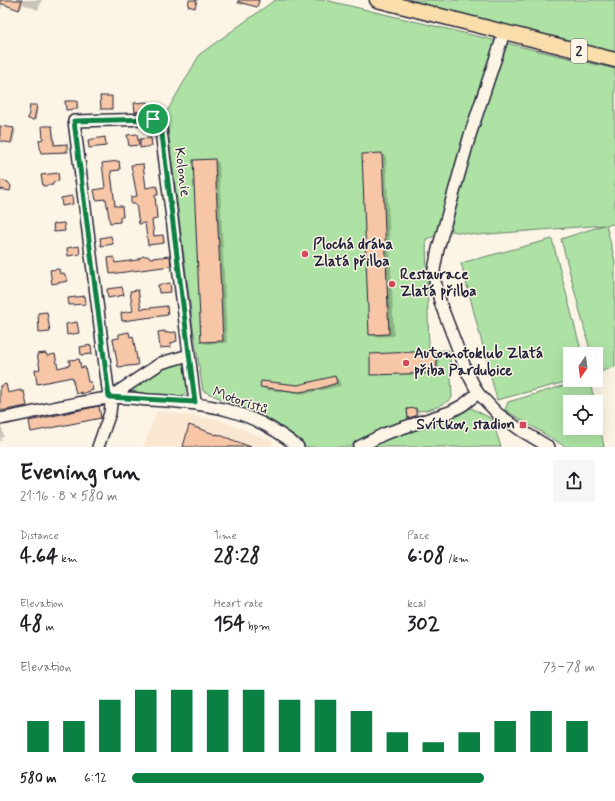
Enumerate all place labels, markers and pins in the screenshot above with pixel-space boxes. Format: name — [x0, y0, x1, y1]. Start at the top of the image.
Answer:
pin — [136, 102, 170, 136]
place label: Plochá dráha Zlatá přilba — [313, 235, 394, 272]
marker: Plochá dráha Zlatá přilba — [300, 249, 310, 259]
place label: Restaurace Zlatá přilba — [400, 265, 476, 302]
marker: Restaurace Zlatá přilba — [387, 279, 397, 289]
place label: Automotoklub Zlatá přiba Pardubice — [414, 344, 543, 381]
marker: Automotoklub Zlatá přiba Pardubice — [401, 358, 411, 368]
place label: Svítkov, stadion — [417, 415, 515, 435]
marker: Svítkov, stadion — [518, 420, 528, 430]

